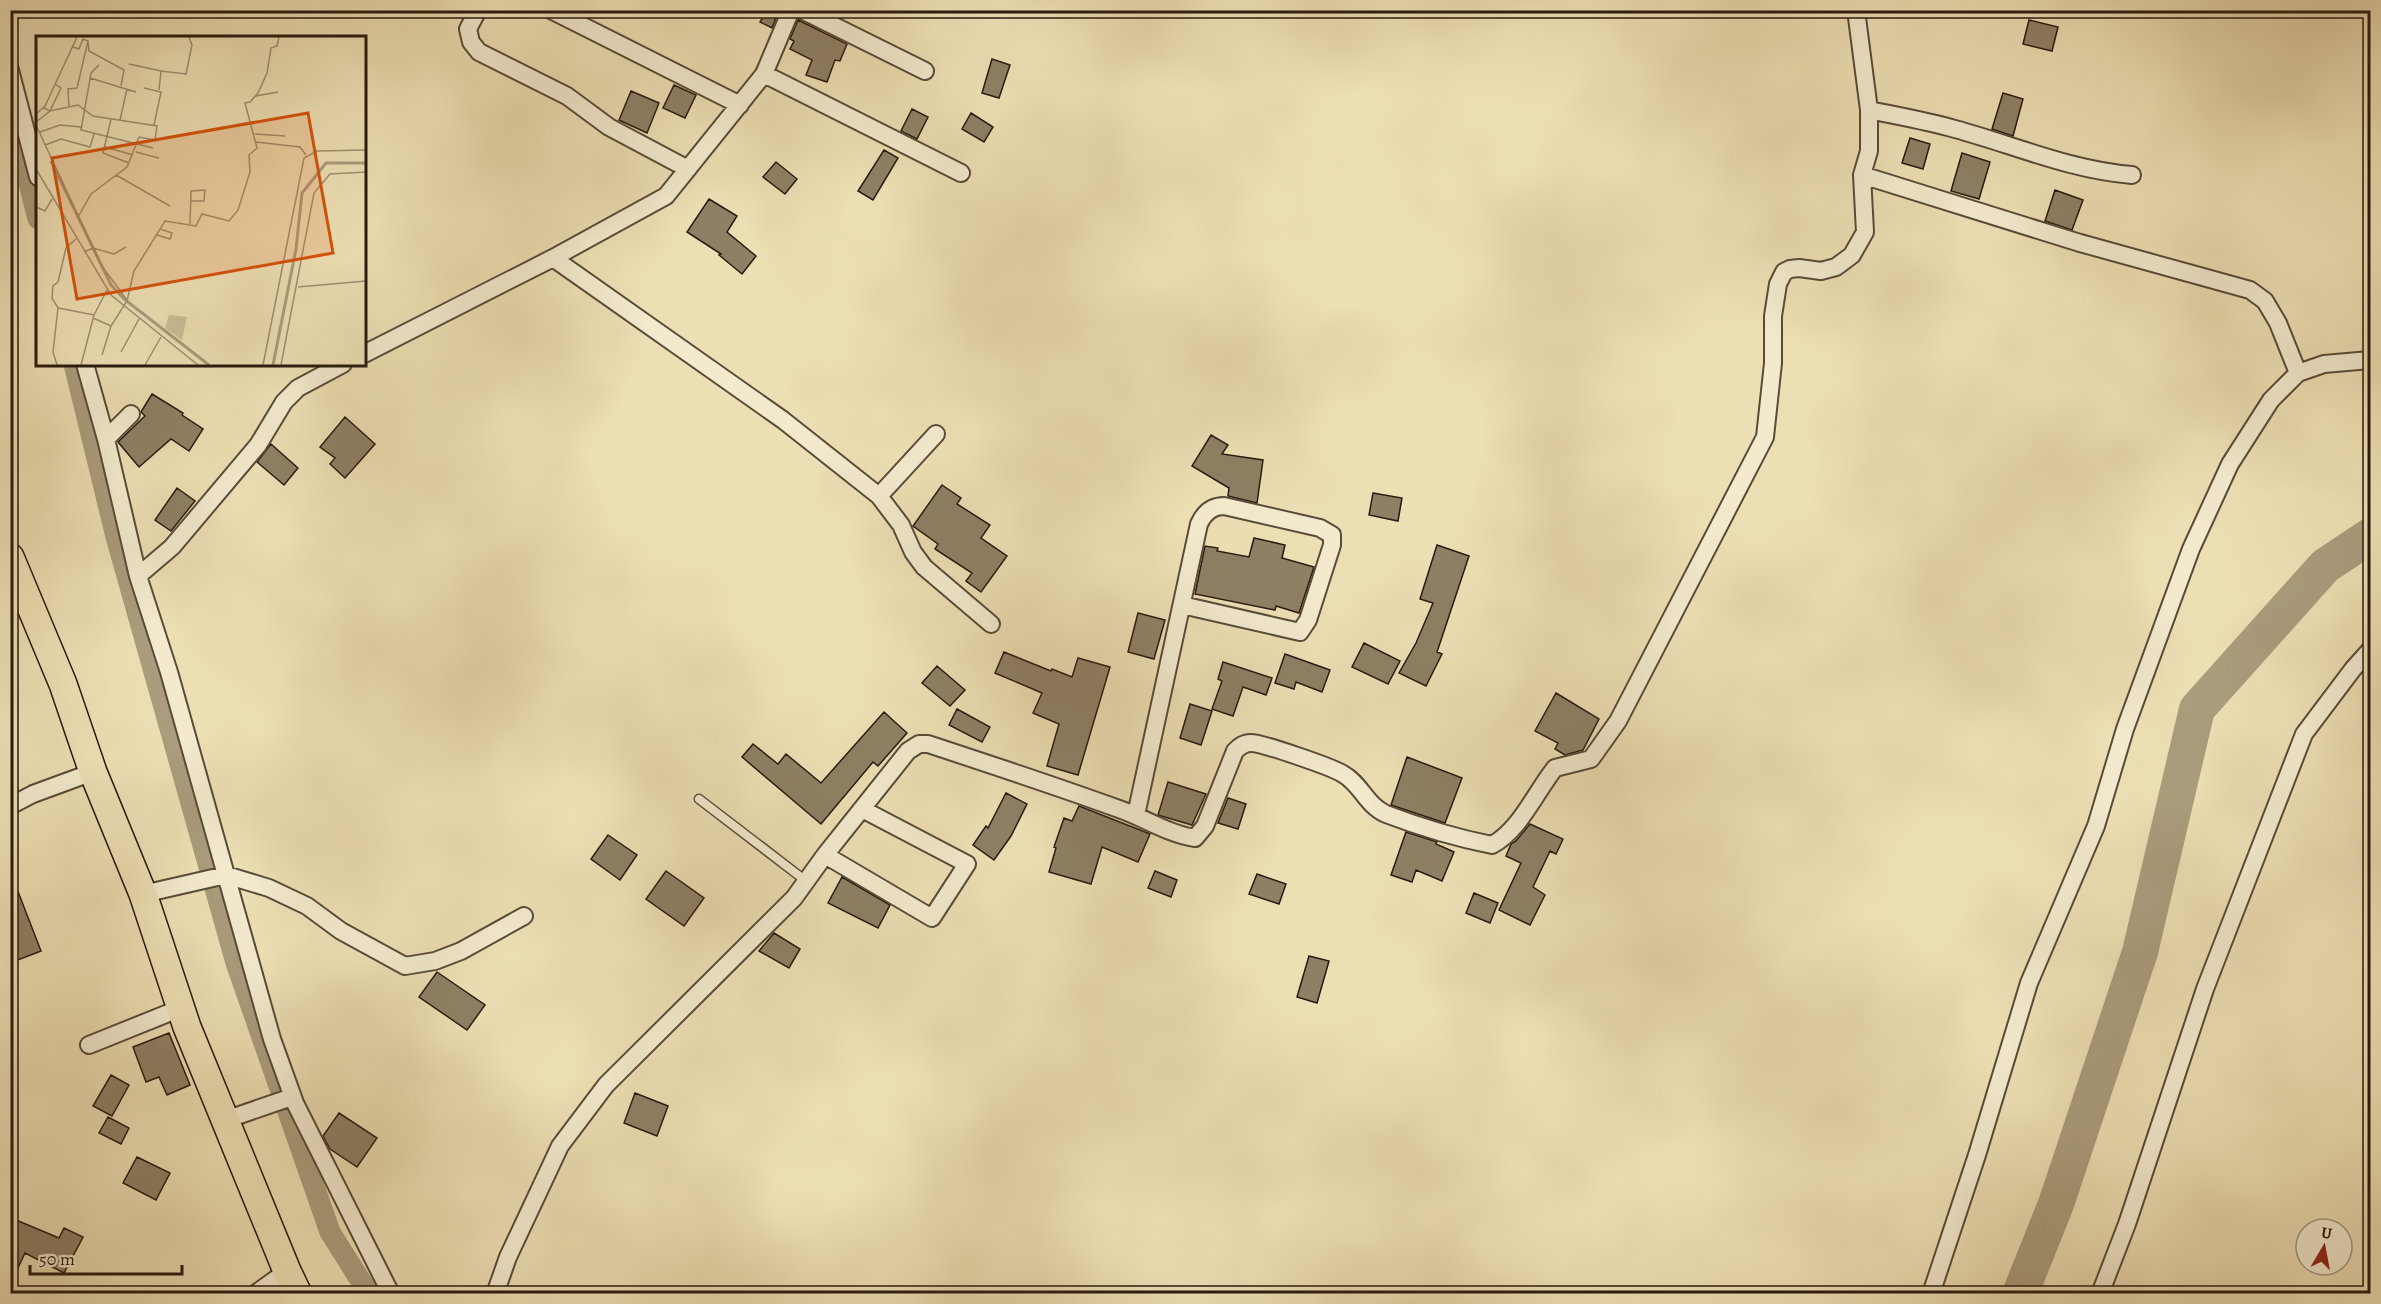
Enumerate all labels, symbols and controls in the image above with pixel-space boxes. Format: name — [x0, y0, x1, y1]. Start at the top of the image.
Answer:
inset map — [36, 36, 366, 366]
north arrow — [2294, 1217, 2354, 1277]
text: U — [2319, 1221, 2334, 1245]
scale bar — [30, 1238, 182, 1276]
text: 50 m — [39, 1247, 75, 1271]

